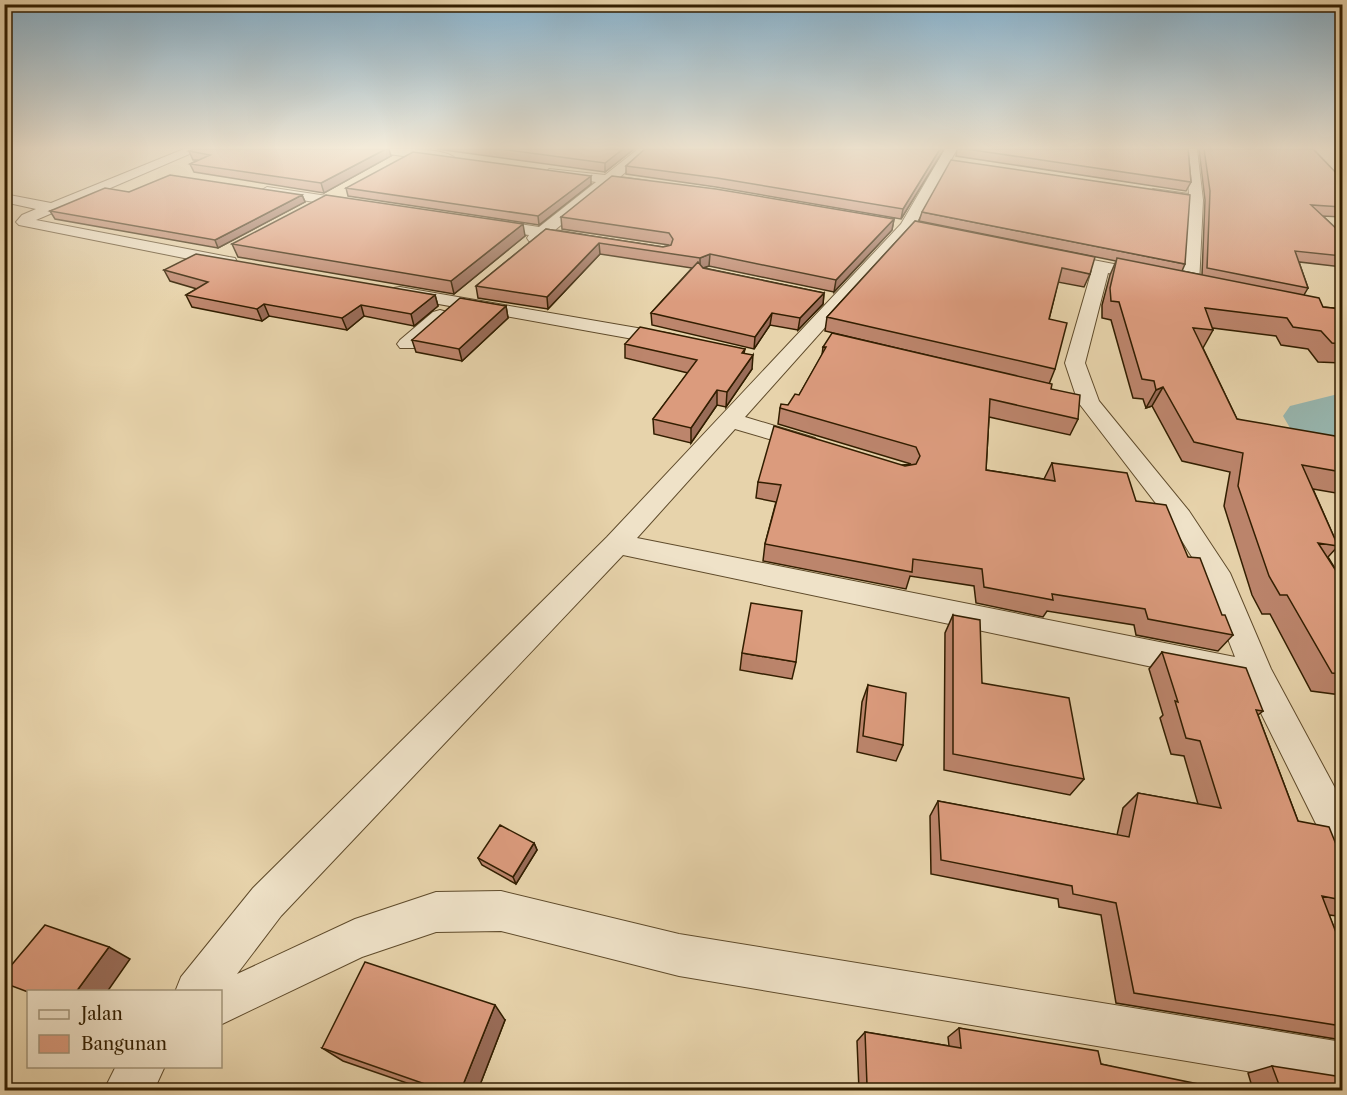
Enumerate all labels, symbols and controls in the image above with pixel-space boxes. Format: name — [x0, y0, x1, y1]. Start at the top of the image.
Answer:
legend — [27, 990, 222, 1068]
text: Jalan — [78, 1003, 123, 1025]
text: Bangunan — [81, 1033, 167, 1055]

